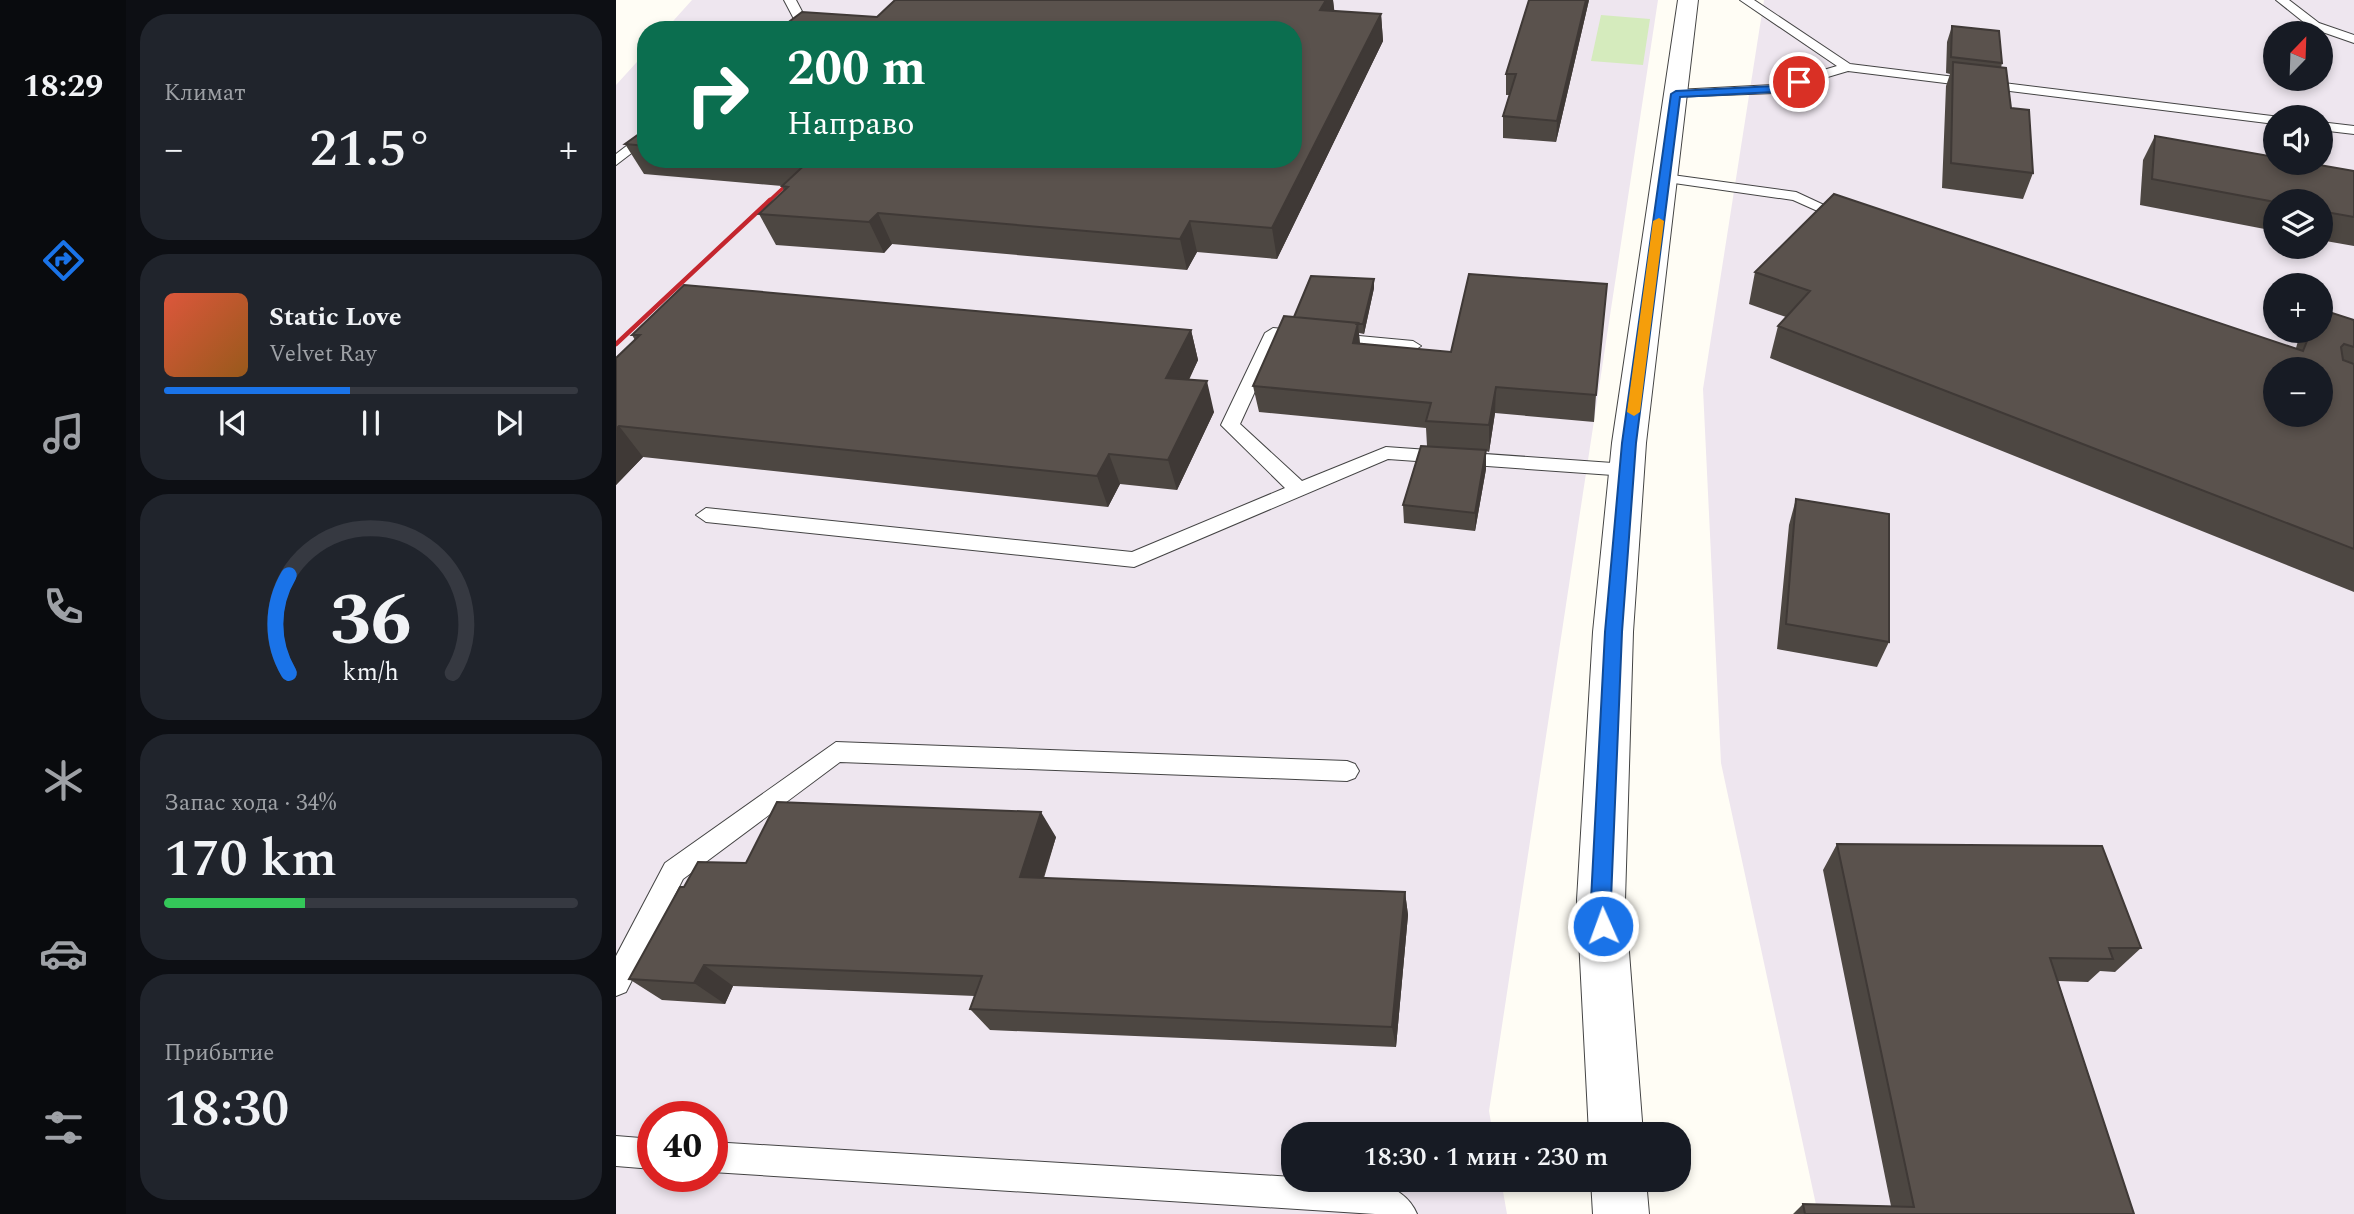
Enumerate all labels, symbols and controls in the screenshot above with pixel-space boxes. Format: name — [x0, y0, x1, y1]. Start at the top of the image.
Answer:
north arrow — [2263, 21, 2333, 91]
map controls — [2263, 21, 2333, 427]
text: 200 m — [787, 32, 926, 107]
icon: right — [672, 49, 763, 140]
pin — [1769, 52, 1829, 112]
text: 18:29 — [23, 62, 103, 111]
icon: arrive — [1780, 63, 1818, 101]
text: Климат — [164, 76, 246, 111]
text: Направо — [787, 100, 914, 149]
button: sound — [2263, 105, 2333, 175]
text: 21.5° — [309, 110, 433, 189]
text: − — [164, 121, 183, 179]
text: + — [559, 121, 578, 179]
button: layers — [2263, 189, 2333, 259]
icon: directions — [39, 236, 88, 285]
button: + — [2263, 273, 2333, 343]
text: Static Love — [269, 297, 402, 337]
text: Velvet Ray — [269, 337, 376, 372]
button: − — [2263, 357, 2333, 427]
icon: previous — [214, 404, 252, 442]
icon: pause — [352, 404, 390, 442]
icon: next — [490, 404, 528, 442]
icon: music — [39, 409, 88, 458]
text: 36 — [330, 566, 412, 677]
icon: phone — [39, 582, 88, 631]
text: km/h — [343, 654, 399, 692]
icon: climate — [39, 756, 88, 805]
text: Запас хода · 34% — [164, 786, 336, 821]
text: 170 km — [164, 820, 337, 899]
position arrow — [1566, 889, 1640, 963]
icon: car — [39, 929, 88, 978]
text: Прибытие — [164, 1036, 275, 1071]
text: 18:30 — [164, 1070, 289, 1149]
speed limit sign: 40 — [637, 1101, 728, 1192]
icon: filters — [39, 1103, 88, 1152]
text: 18:30 · 1 мин · 230 m — [1364, 1137, 1608, 1177]

